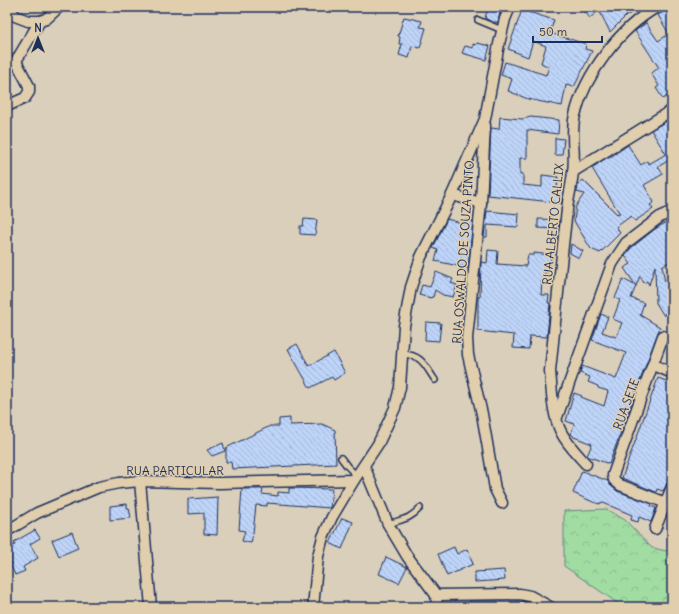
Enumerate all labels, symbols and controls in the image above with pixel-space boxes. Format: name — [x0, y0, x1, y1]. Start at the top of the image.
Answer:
north arrow — [18, 18, 58, 58]
scale bar — [533, 18, 602, 44]
text: N — [34, 21, 42, 35]
text: 50 m — [539, 24, 568, 39]
street label: RUA OSWALDO DE SOUZA PINTO — [449, 160, 477, 344]
street label: RUA ALBERTO CALLIX — [539, 162, 567, 286]
street label: RUA SETE — [610, 376, 642, 432]
street label: RUA PARTICULAR — [126, 463, 224, 478]

